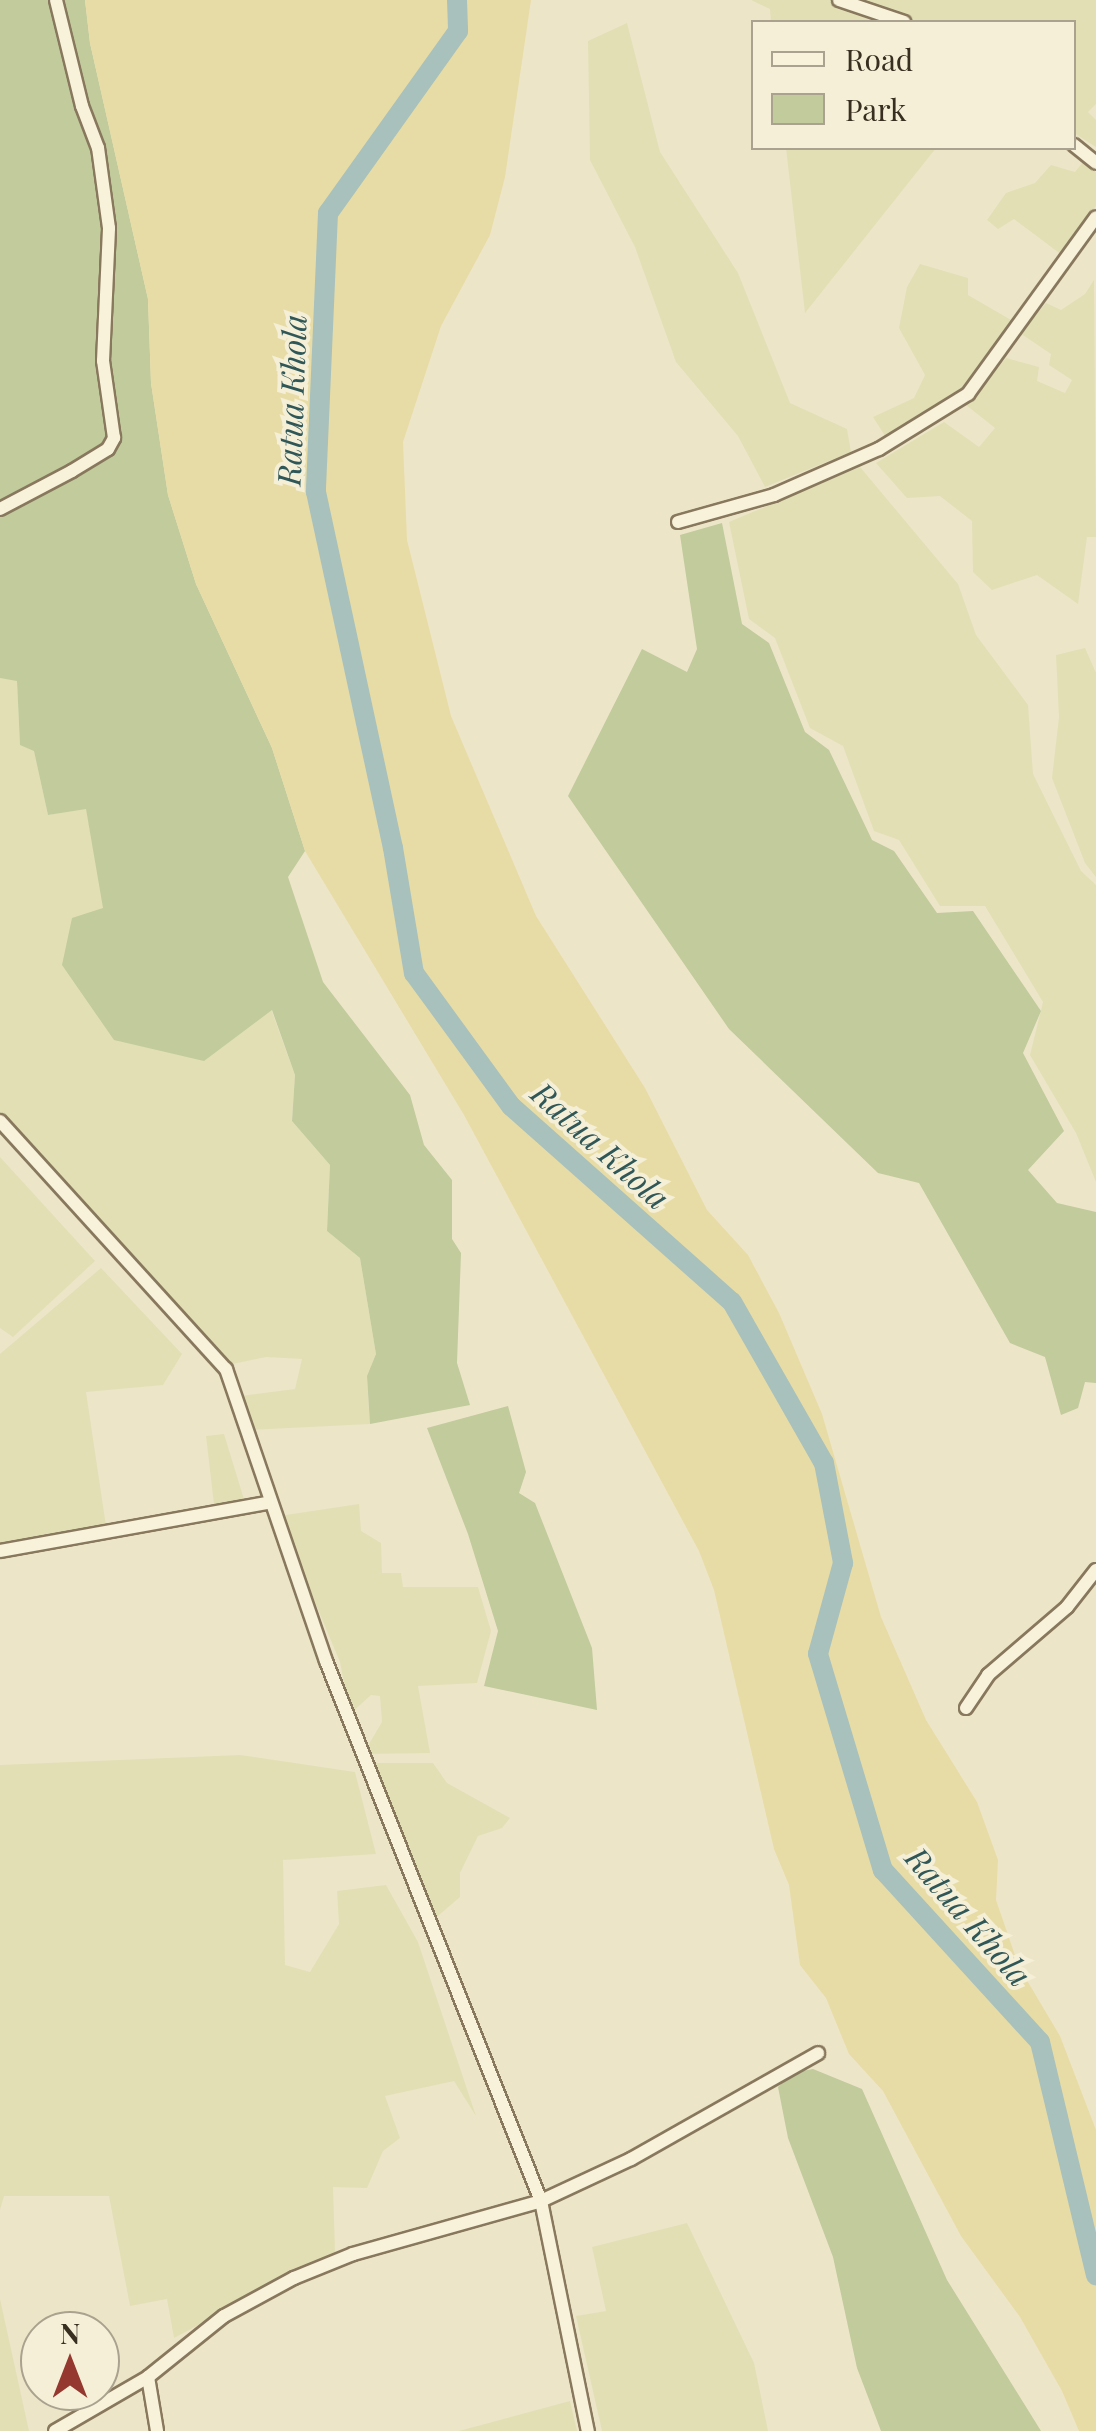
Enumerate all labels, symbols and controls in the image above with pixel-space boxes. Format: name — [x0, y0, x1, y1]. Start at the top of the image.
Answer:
legend — [751, 20, 1076, 150]
text: Road — [845, 39, 913, 79]
text: Park — [845, 89, 907, 129]
water label: Ratua Khola — [269, 314, 313, 486]
water label: Ratua Khola — [524, 1073, 678, 1217]
water label: Ratua Khola — [898, 1839, 1040, 1993]
north arrow — [20, 2311, 120, 2411]
text: N — [60, 2314, 80, 2351]

